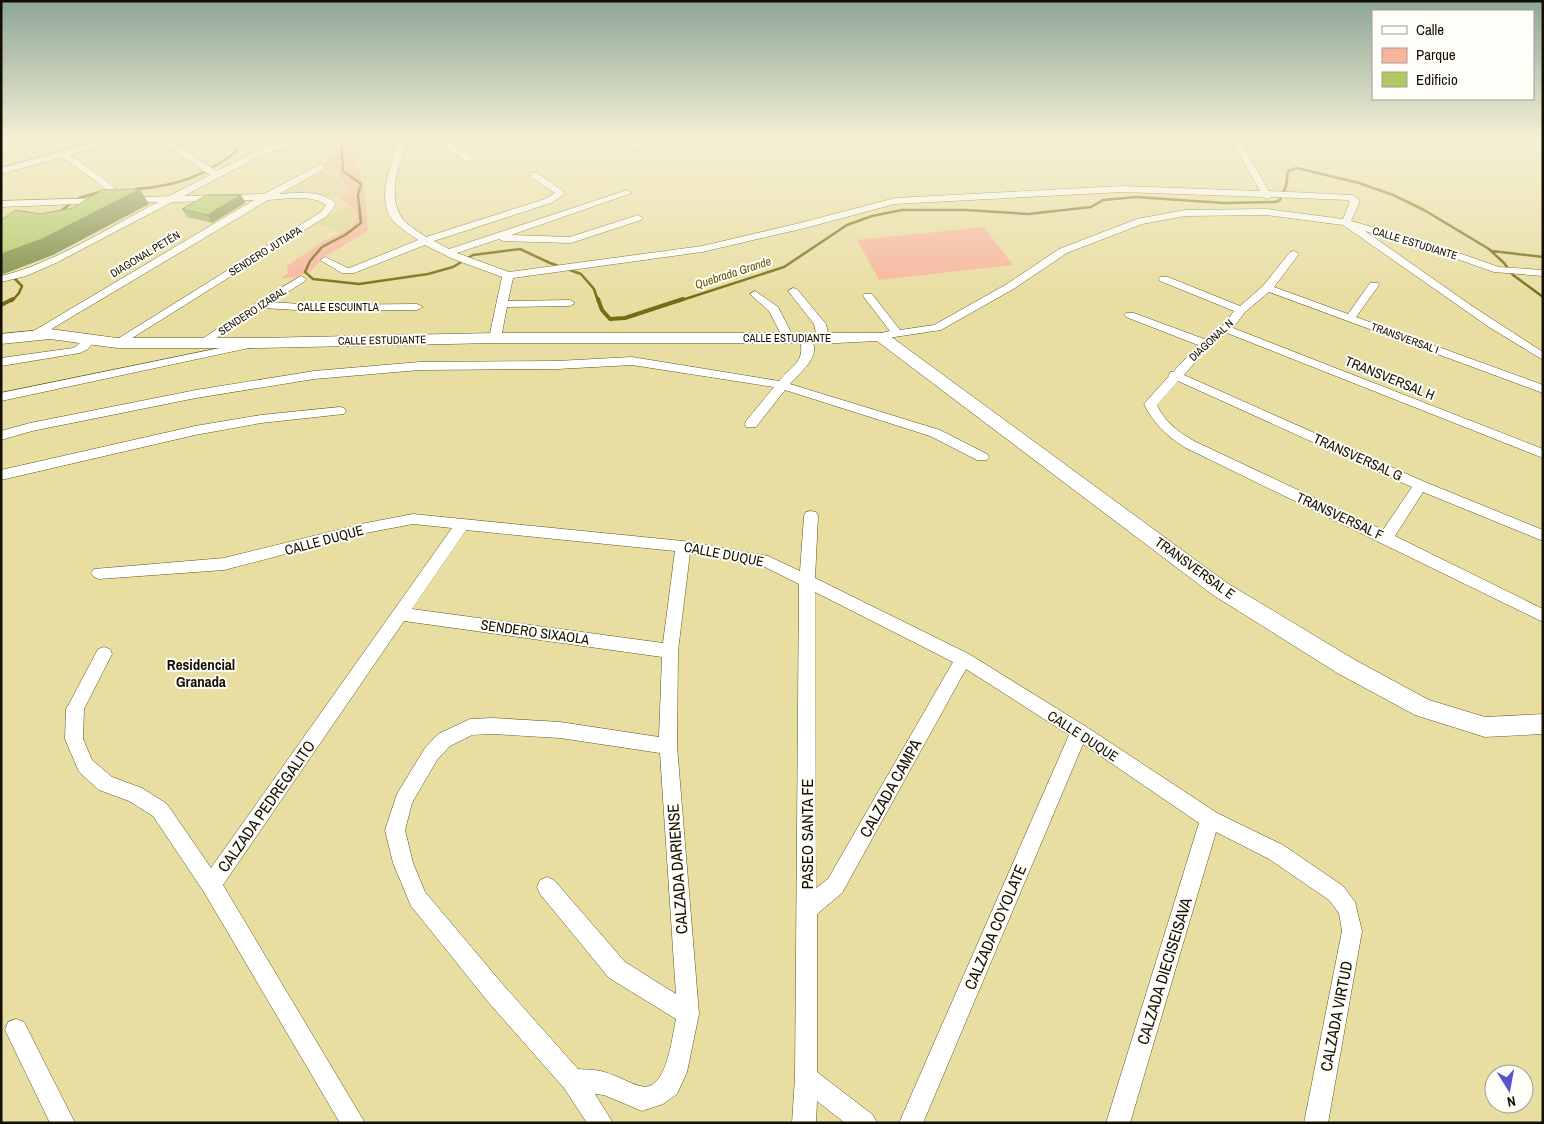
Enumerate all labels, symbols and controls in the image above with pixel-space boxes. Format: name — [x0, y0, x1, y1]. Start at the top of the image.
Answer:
legend — [1372, 10, 1534, 100]
text: Calle — [1416, 19, 1444, 40]
text: Parque — [1416, 44, 1456, 65]
text: Edificio — [1416, 69, 1458, 90]
street label: SENDERO JUTIAPA — [226, 222, 305, 279]
street label: CALLE ESTUDIANTE — [1371, 223, 1459, 263]
street label: DIAGONAL PETÉN — [108, 228, 182, 280]
water label: Quebrada Grande — [693, 253, 774, 293]
street label: SENDERO IZABAL — [215, 284, 289, 338]
street label: CALLE ESCUINTLA — [297, 300, 380, 314]
street label: DIAGONAL N — [1186, 316, 1236, 364]
street label: TRANSVERSAL I — [1369, 319, 1441, 357]
street label: CALLE ESTUDIANTE — [743, 331, 831, 345]
street label: CALLE ESTUDIANTE — [338, 332, 426, 348]
street label: TRANSVERSAL H — [1342, 352, 1438, 404]
street label: TRANSVERSAL G — [1311, 429, 1406, 485]
street label: TRANSVERSAL F — [1294, 488, 1386, 544]
street label: CALLE DUQUE — [283, 521, 365, 559]
street label: TRANSVERSAL E — [1151, 533, 1239, 603]
street label: CALLE DUQUE — [683, 537, 765, 571]
street label: SENDERO SIXAOLA — [480, 615, 591, 649]
district label: Residencial Granada — [167, 654, 235, 692]
street label: CALLE DUQUE — [1044, 706, 1122, 766]
street label: CALZADA CAMPA — [854, 735, 926, 841]
street label: CALZADA PEDREGALITO — [212, 736, 320, 876]
street label: PASEO SANTA FE — [796, 779, 818, 889]
street label: CALZADA DARIENSE — [661, 803, 693, 935]
street label: CALZADA COYOLATE — [959, 861, 1031, 993]
street label: CALZADA DIECISEISAVA — [1131, 895, 1197, 1047]
street label: CALZADA VIRTUD — [1315, 959, 1357, 1073]
north arrow — [1484, 1064, 1534, 1114]
text: N — [1506, 1092, 1517, 1111]

